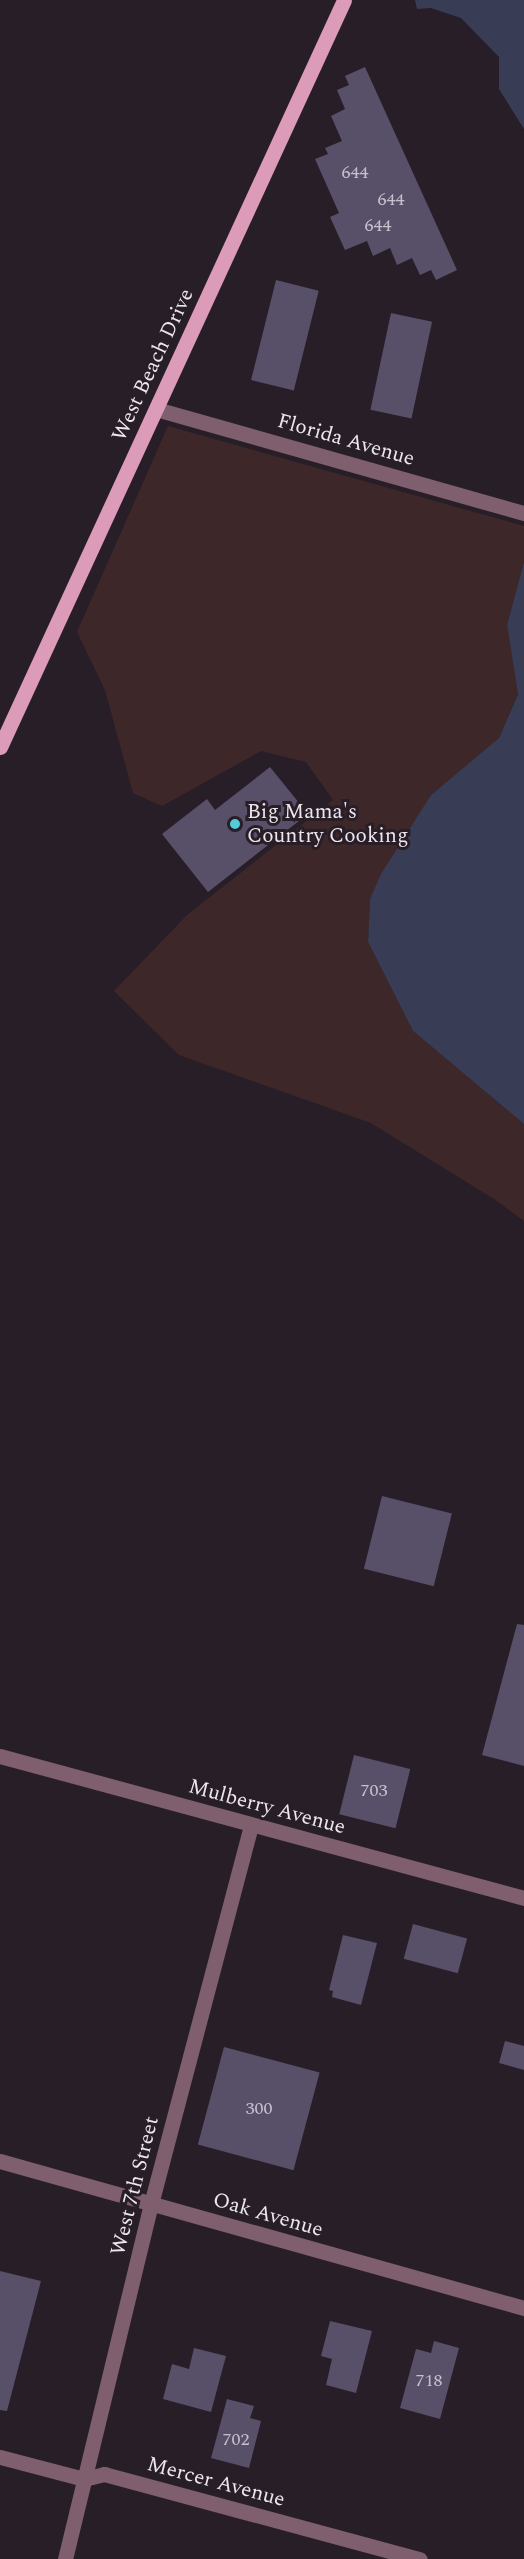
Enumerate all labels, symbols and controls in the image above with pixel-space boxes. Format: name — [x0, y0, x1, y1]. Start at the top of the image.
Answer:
house number: 644 — [342, 162, 368, 184]
house number: 644 — [378, 189, 404, 211]
house number: 644 — [365, 215, 391, 237]
street label: West Beach Drive — [107, 285, 199, 445]
street label: Florida Avenue — [275, 408, 417, 472]
place label: Big Mama's Country Cooking — [247, 799, 408, 849]
marker: Big Mama's Country Cooking — [228, 817, 242, 831]
street label: Mulberry Avenue — [186, 1774, 348, 1840]
house number: 703 — [361, 1780, 387, 1802]
house number: 300 — [246, 2098, 272, 2120]
street label: West 7th Street — [106, 2114, 164, 2258]
street label: Oak Avenue — [210, 2187, 326, 2243]
house number: 718 — [416, 2370, 442, 2392]
house number: 702 — [223, 2429, 249, 2451]
street label: Mercer Avenue — [144, 2451, 288, 2513]

